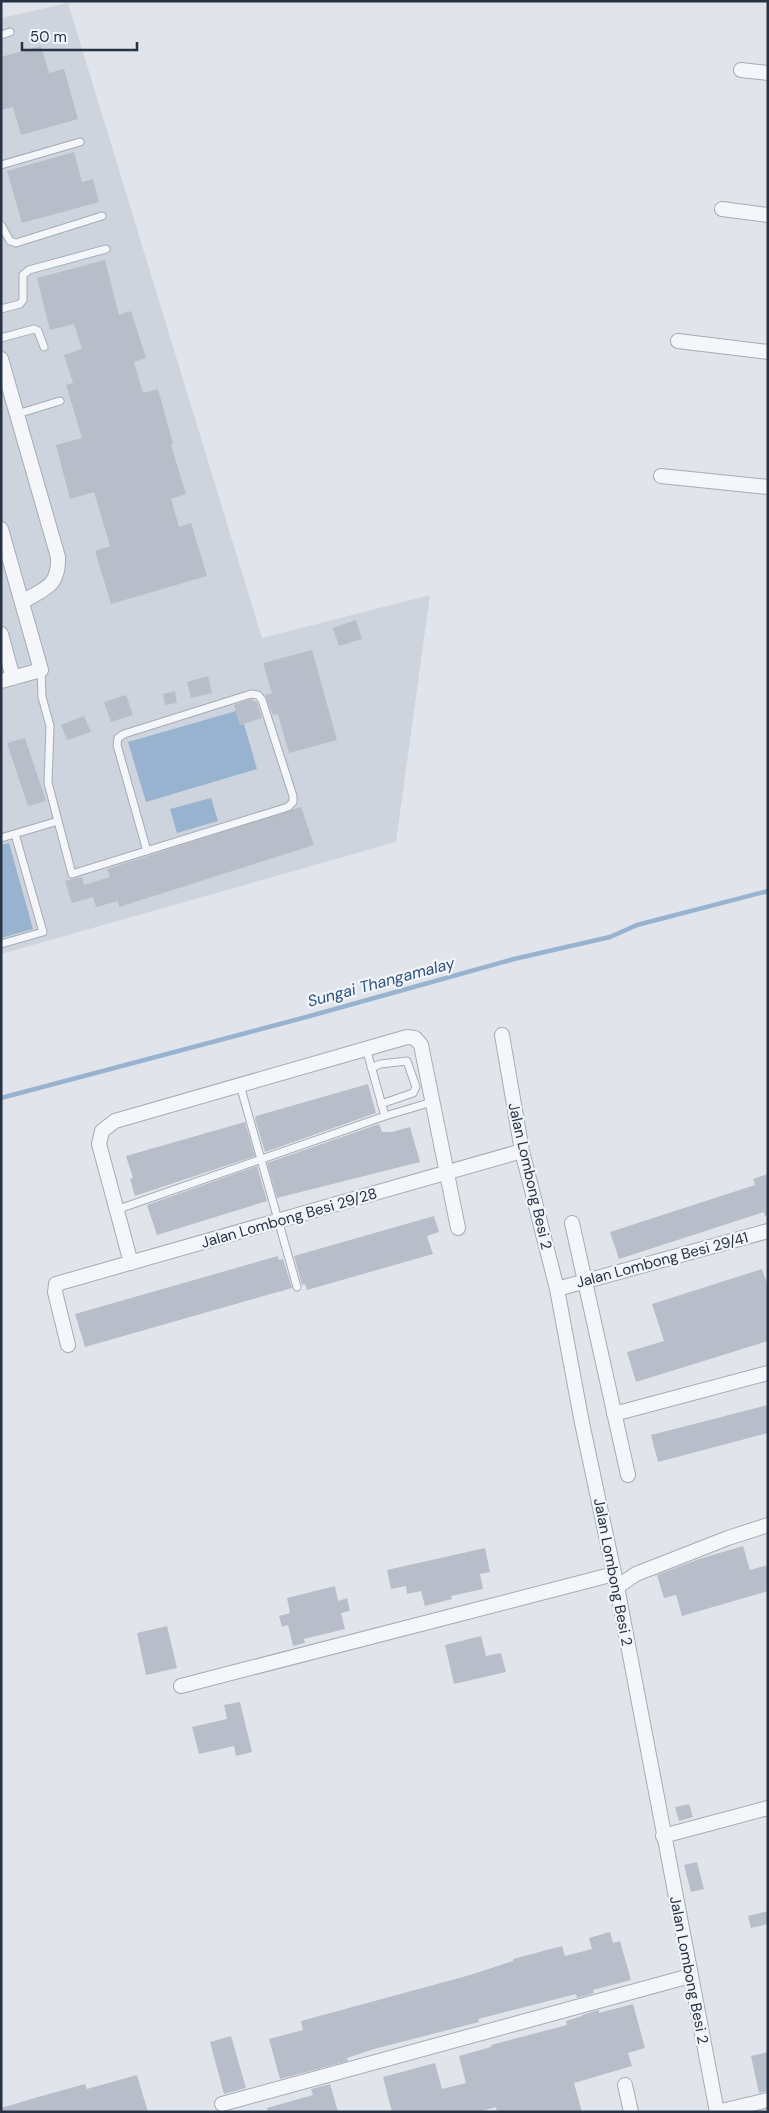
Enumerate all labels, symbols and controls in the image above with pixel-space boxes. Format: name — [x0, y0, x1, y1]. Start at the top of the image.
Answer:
scale bar — [22, 20, 138, 52]
text: 50 m — [30, 27, 67, 47]
water label: Sungai Thangamalay — [305, 952, 458, 1012]
street label: Jalan Lombong Besi 2 — [503, 1101, 557, 1251]
street label: Jalan Lombong Besi 29/28 — [199, 1183, 379, 1253]
street label: Jalan Lombong Besi 29/41 — [574, 1227, 750, 1293]
street label: Jalan Lombong Besi 2 — [589, 1496, 637, 1648]
street label: Jalan Lombong Besi 2 — [665, 1894, 713, 2046]

